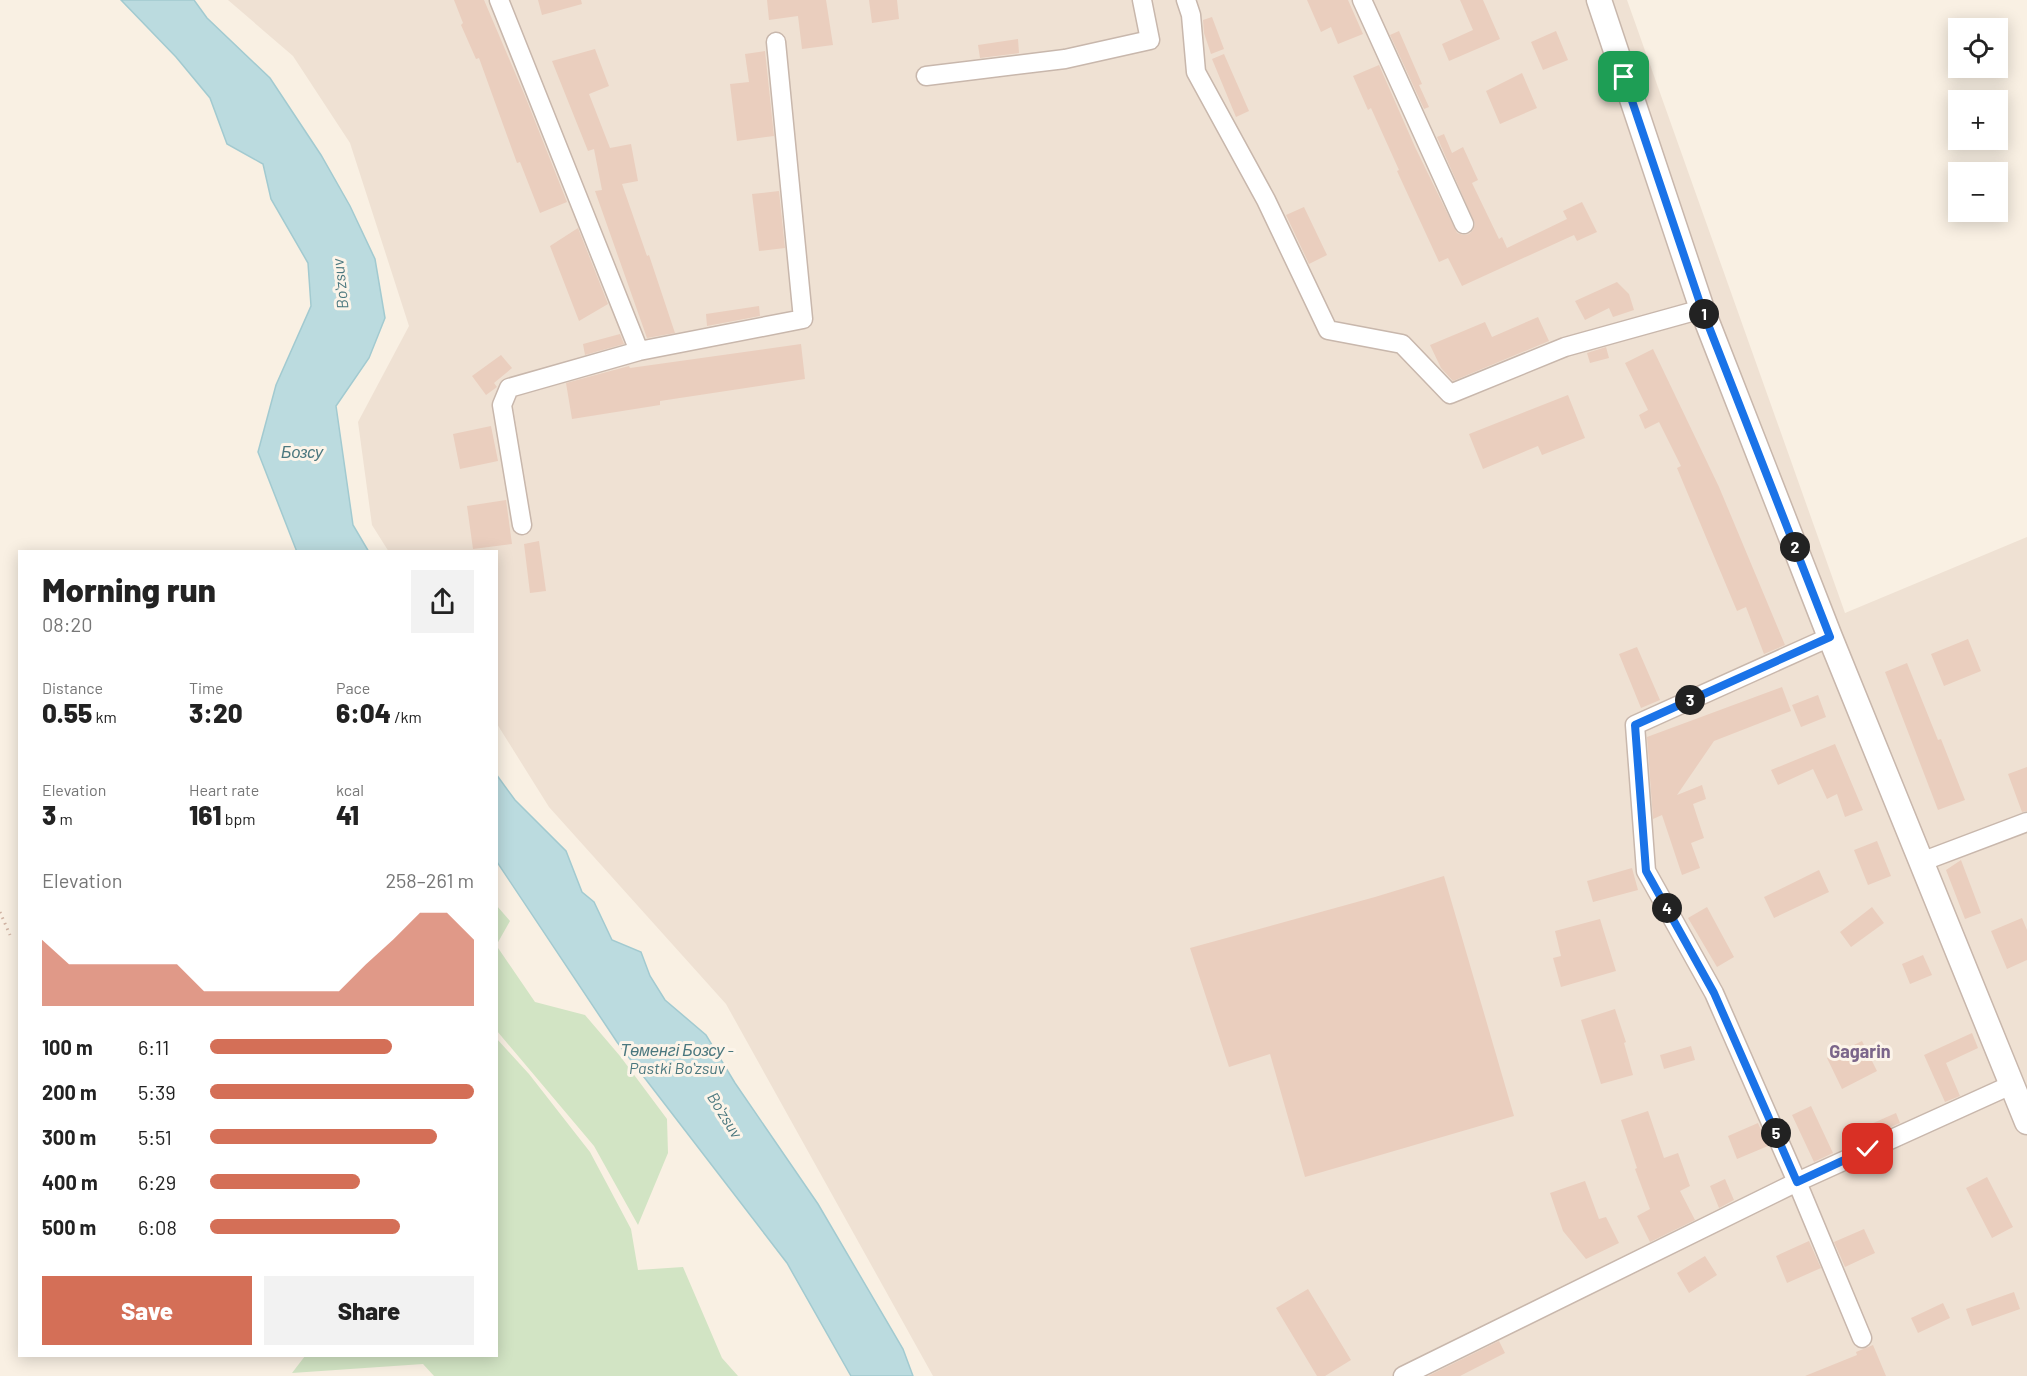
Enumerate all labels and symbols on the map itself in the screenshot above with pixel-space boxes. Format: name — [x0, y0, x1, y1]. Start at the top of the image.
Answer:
pin — [1598, 51, 1649, 102]
water label: Boʻzsuv — [327, 257, 352, 310]
pin: 1 — [1689, 299, 1719, 329]
water label: Бозсу — [281, 442, 324, 461]
pin: 2 — [1780, 532, 1810, 562]
pin: 3 — [1675, 685, 1705, 715]
pin: 4 — [1652, 893, 1682, 923]
water label: Төменгі Бозсу - Pastki Boʻzsuv — [620, 1040, 734, 1077]
district label: Gagarin — [1829, 1040, 1891, 1062]
water label: Boʻzsuv — [704, 1088, 747, 1142]
pin: 5 — [1761, 1118, 1791, 1148]
pin — [1842, 1123, 1893, 1174]

